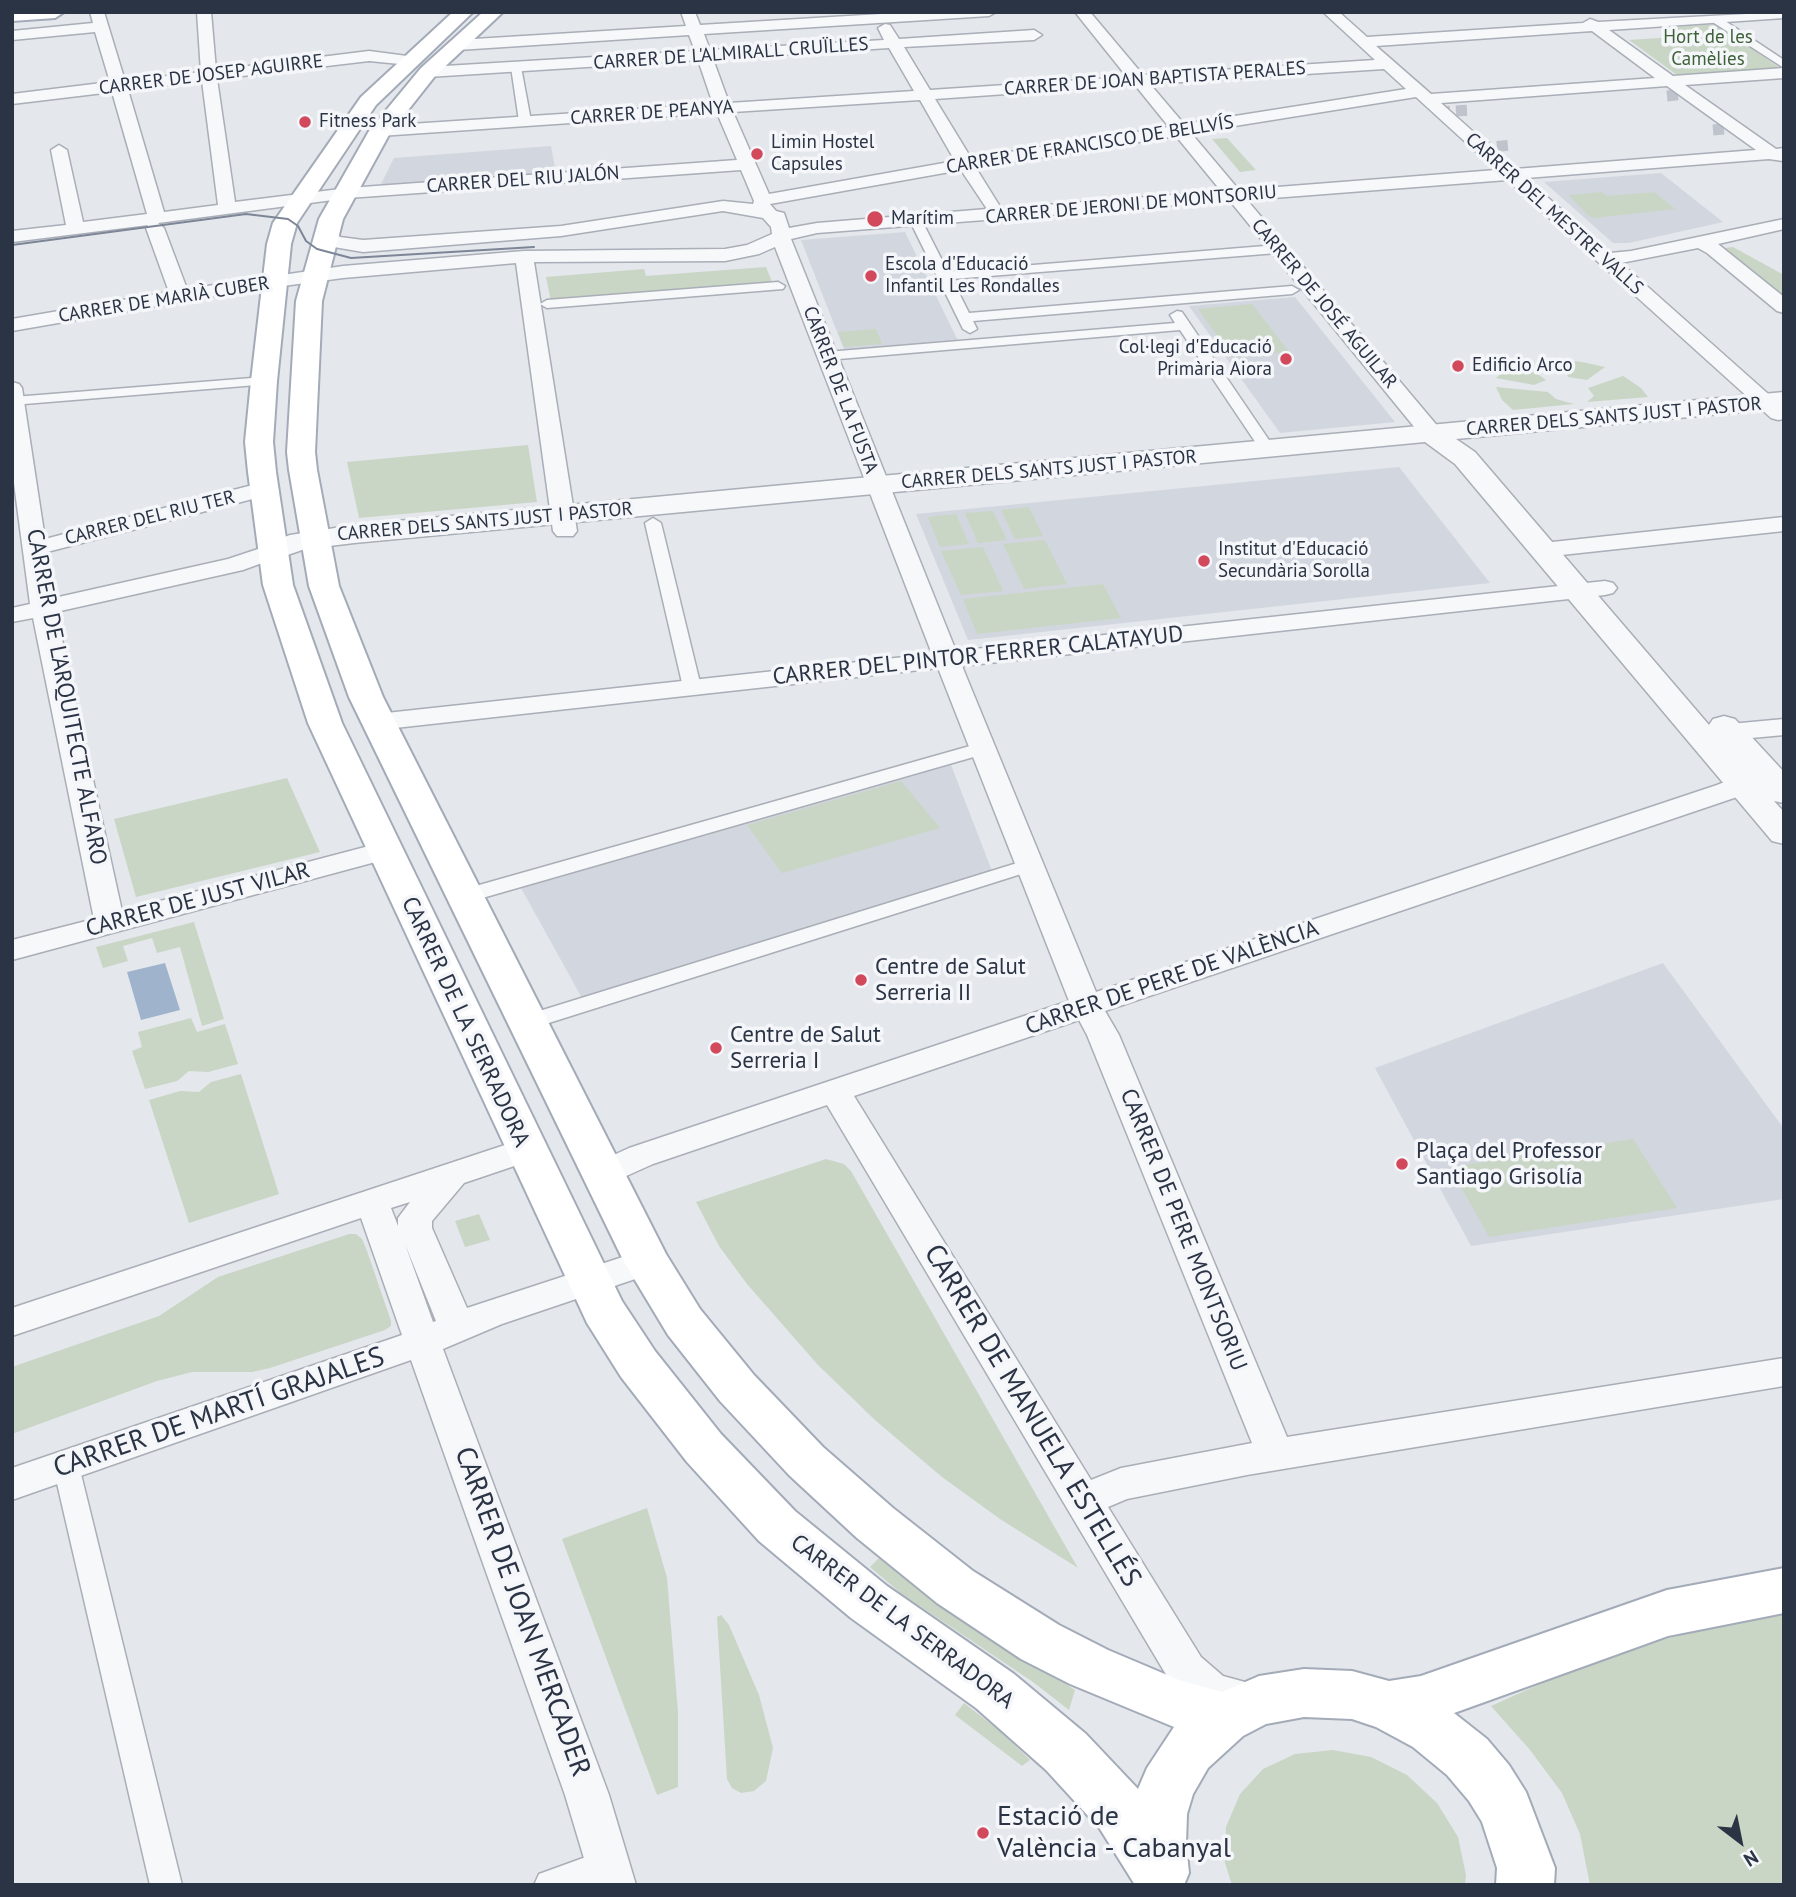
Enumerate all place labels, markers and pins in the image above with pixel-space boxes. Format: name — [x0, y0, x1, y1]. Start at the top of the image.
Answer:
place label: Fitness Park — [319, 111, 416, 133]
marker: Fitness Park — [297, 114, 313, 130]
place label: Limin Hostel Capsules — [771, 132, 874, 176]
marker: Limin Hostel Capsules — [749, 146, 765, 162]
place label: Marítim — [891, 208, 954, 230]
marker: Marítim — [865, 209, 885, 229]
place label: Escola d'Educació Infantil Les Rondalles — [885, 254, 1060, 298]
marker: Escola d'Educació Infantil Les Rondalles — [863, 268, 879, 284]
place label: Col·legi d'Educació Primària Aiora — [1119, 337, 1272, 381]
marker: Col·legi d'Educació Primària Aiora — [1278, 351, 1294, 367]
place label: Edificio Arco — [1472, 355, 1573, 377]
marker: Edificio Arco — [1450, 358, 1466, 374]
place label: Institut d'Educació Secundària Sorolla — [1218, 539, 1370, 583]
marker: Institut d'Educació Secundària Sorolla — [1196, 553, 1212, 569]
place label: Centre de Salut Serreria II — [875, 953, 1026, 1007]
marker: Centre de Salut Serreria II — [853, 972, 869, 988]
place label: Centre de Salut Serreria I — [730, 1021, 881, 1075]
marker: Centre de Salut Serreria I — [708, 1040, 724, 1056]
place label: Plaça del Professor Santiago Grisolía — [1416, 1137, 1602, 1191]
marker: Plaça del Professor Santiago Grisolía — [1394, 1156, 1410, 1172]
place label: Estació de València - Cabanyal — [997, 1800, 1231, 1866]
marker: Estació de València - Cabanyal — [975, 1825, 991, 1841]

